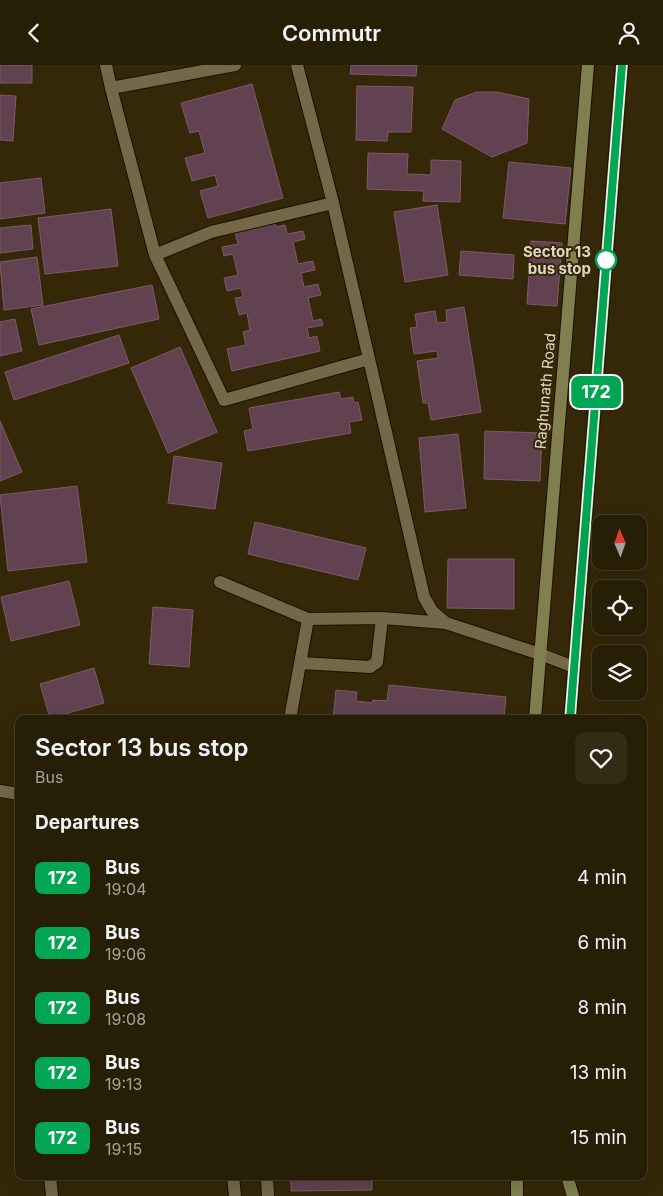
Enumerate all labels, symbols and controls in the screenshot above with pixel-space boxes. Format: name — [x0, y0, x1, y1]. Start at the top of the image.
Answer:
icon: back — [20, 19, 48, 47]
icon: person — [615, 19, 643, 47]
text: Commutr — [282, 20, 381, 46]
place label: Sector 13 bus stop — [523, 242, 591, 278]
marker: Sector 13 bus stop — [595, 249, 617, 271]
street label: Raghunath Road — [530, 332, 560, 450]
line badge: 172 — [567, 376, 625, 408]
text: 172 — [581, 381, 611, 402]
north arrow — [592, 515, 648, 570]
map controls — [592, 515, 647, 700]
button: locate — [592, 580, 647, 635]
button: layers — [592, 645, 647, 700]
button: heart — [575, 732, 627, 784]
text: Sector 13 bus stop — [35, 733, 249, 762]
text: Bus — [35, 767, 63, 787]
text: Departures — [35, 811, 139, 834]
text: Bus — [105, 856, 140, 879]
text: 4 min — [577, 866, 627, 889]
text: 172 — [48, 867, 77, 888]
text: 19:04 — [105, 879, 146, 899]
text: Bus — [105, 921, 140, 944]
text: 6 min — [577, 931, 627, 954]
text: 172 — [48, 932, 77, 953]
text: 19:06 — [105, 944, 146, 964]
text: Bus — [105, 986, 140, 1009]
text: 8 min — [577, 996, 627, 1019]
text: 172 — [48, 997, 77, 1018]
text: 19:08 — [105, 1009, 146, 1029]
text: Bus — [105, 1051, 140, 1074]
text: 13 min — [570, 1061, 627, 1084]
text: 172 — [48, 1062, 77, 1083]
text: 19:13 — [105, 1074, 142, 1094]
text: Bus — [105, 1116, 140, 1139]
text: 15 min — [570, 1126, 627, 1149]
text: 172 — [48, 1127, 77, 1148]
text: 19:15 — [105, 1139, 142, 1159]

